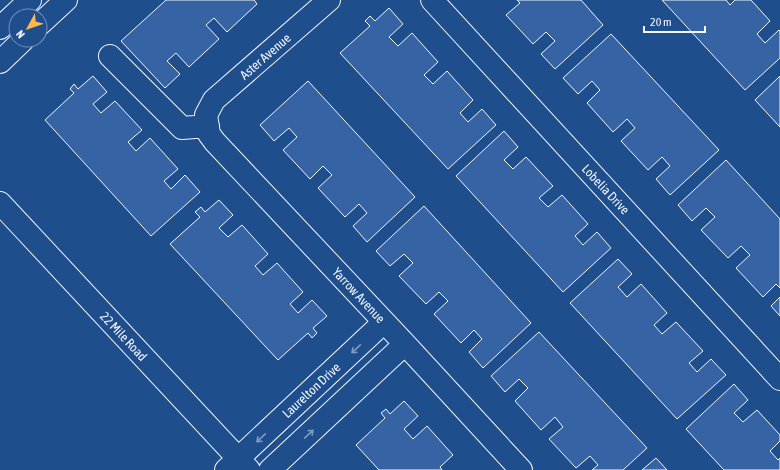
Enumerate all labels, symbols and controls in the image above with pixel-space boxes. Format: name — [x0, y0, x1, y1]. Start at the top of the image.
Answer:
north arrow — [8, 8, 48, 48]
scale bar — [644, 8, 705, 34]
text: 20 m — [650, 15, 672, 29]
text: N — [14, 28, 27, 41]
street label: Aster Avenue — [237, 30, 294, 82]
street label: Lobelia Drive — [579, 161, 633, 217]
street label: Yarrow Avenue — [329, 265, 388, 326]
street label: 22 Mile Road — [97, 309, 150, 364]
one-way arrow — [351, 344, 361, 354]
street label: Laurelton Drive — [279, 360, 343, 421]
one-way arrow — [304, 429, 314, 439]
one-way arrow — [256, 433, 266, 442]

